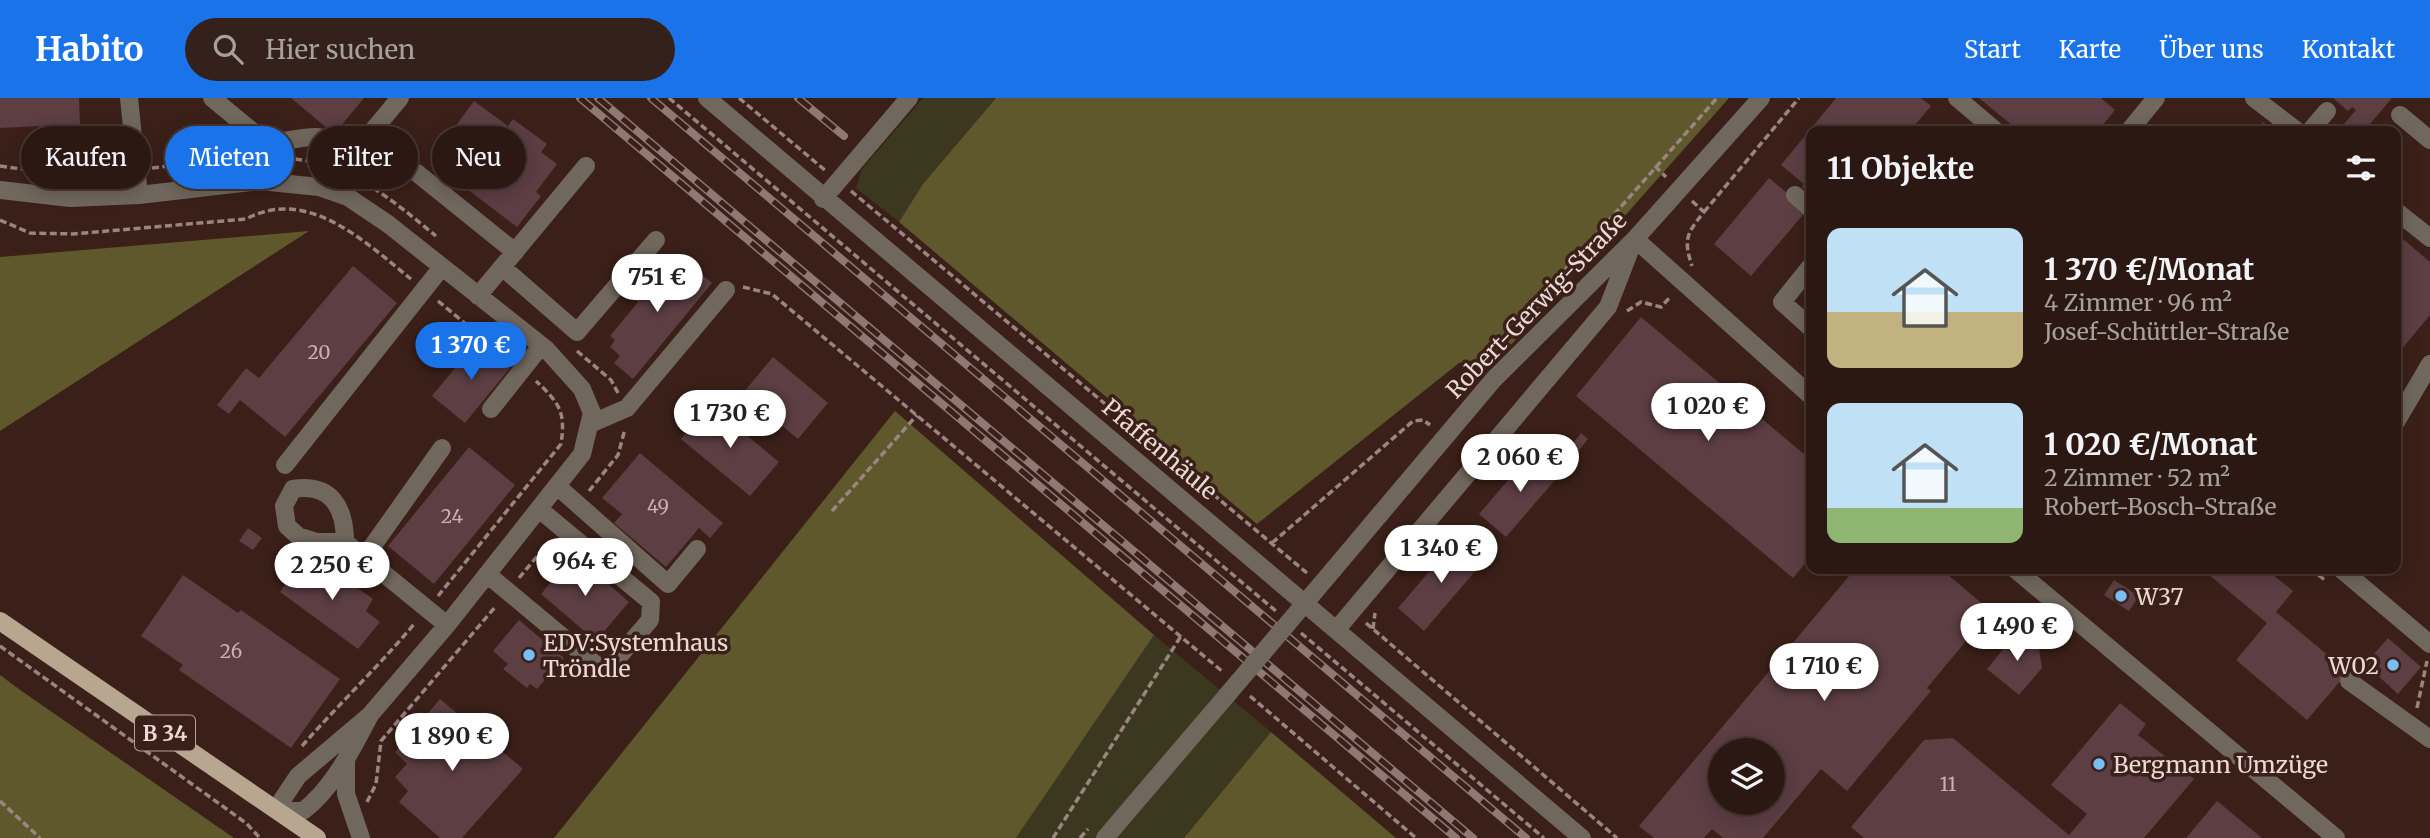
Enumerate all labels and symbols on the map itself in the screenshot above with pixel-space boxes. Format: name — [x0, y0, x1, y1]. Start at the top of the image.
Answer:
street label: Robert-Gerwig-Straße — [1440, 206, 1632, 404]
pin: 751 € — [608, 254, 706, 314]
pin: 1 370 € — [406, 322, 536, 382]
house number: 20 — [307, 340, 331, 364]
pin: 1 020 € — [1643, 384, 1773, 443]
pin: 1 730 € — [665, 390, 795, 450]
street label: Pfaffenhäule — [1097, 392, 1223, 506]
pin: 2 060 € — [1455, 434, 1585, 494]
house number: 49 — [647, 494, 669, 518]
house number: 24 — [441, 504, 464, 528]
pin: 1 340 € — [1376, 526, 1506, 585]
pin: 964 € — [536, 538, 634, 598]
pin: 2 250 € — [267, 542, 397, 602]
place label: W37 — [2134, 582, 2184, 611]
marker: W37 — [2113, 588, 2129, 604]
pin: 1 490 € — [1952, 603, 2082, 663]
place label: EDV:Systemhaus Tröndle — [543, 628, 728, 683]
house number: 26 — [220, 639, 242, 663]
pin: 1 710 € — [1759, 644, 1889, 703]
marker: EDV:Systemhaus Tröndle — [521, 647, 537, 663]
place label: W02 — [2327, 651, 2379, 680]
marker: W02 — [2385, 657, 2401, 673]
pin: 1 890 € — [387, 714, 517, 773]
road number: B 34 — [135, 716, 195, 750]
place label: Bergmann Umzüge — [2113, 750, 2328, 779]
marker: Bergmann Umzüge — [2091, 756, 2107, 772]
house number: 11 — [1940, 772, 1957, 796]

